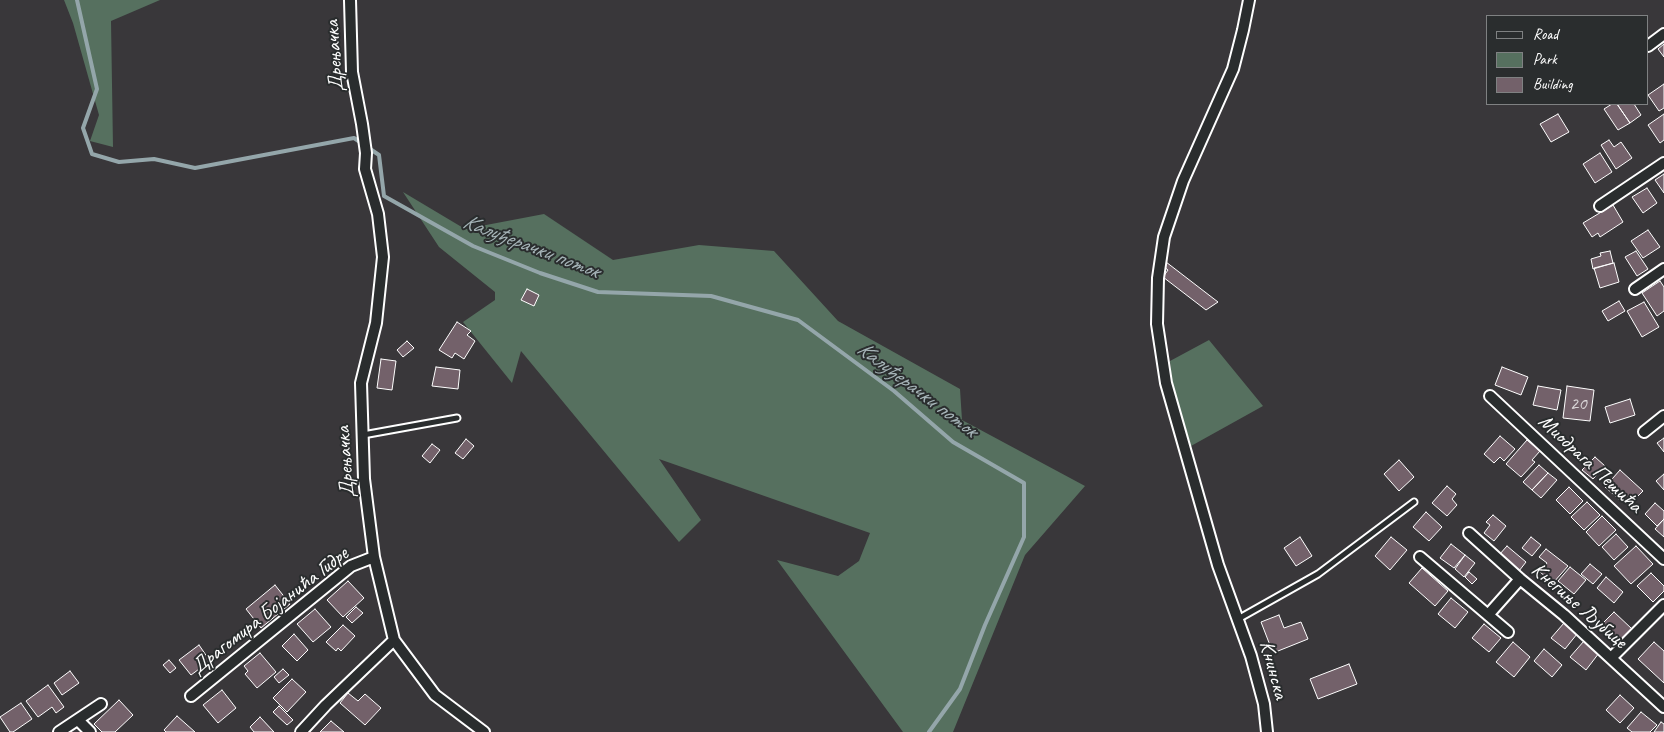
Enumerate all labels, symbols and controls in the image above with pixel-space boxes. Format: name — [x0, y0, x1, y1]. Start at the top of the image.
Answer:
legend — [1486, 15, 1649, 105]
street label: Дрењачка — [320, 19, 350, 93]
text: Road — [1533, 25, 1558, 44]
text: Park — [1533, 50, 1557, 69]
text: Building — [1533, 75, 1572, 94]
water label: Калуђерачки поток — [459, 209, 603, 285]
water label: Калуђерачки поток — [852, 336, 982, 444]
house number: 20 — [1569, 393, 1587, 415]
street label: Миодрага Пешића — [1533, 409, 1647, 519]
street label: Дрењачка — [331, 425, 361, 499]
street label: Драгомира Бојанића Гидре — [186, 542, 354, 680]
street label: Кнегиње Љубице — [1526, 558, 1632, 654]
street label: Книнска — [1253, 638, 1293, 702]

